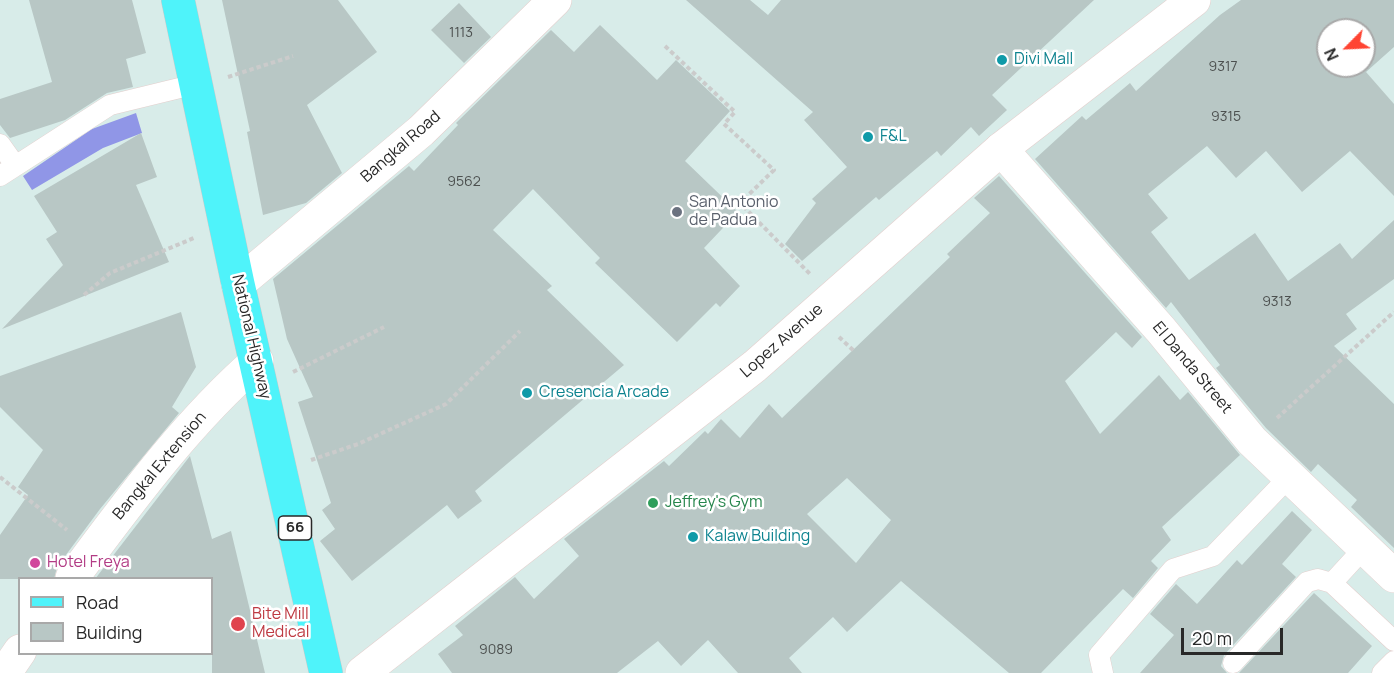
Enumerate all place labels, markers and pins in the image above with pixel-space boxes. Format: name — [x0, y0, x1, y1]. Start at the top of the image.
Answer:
place label: Divi Mall — [1014, 50, 1073, 70]
marker: Divi Mall — [995, 53, 1009, 67]
place label: F&L — [880, 127, 907, 147]
marker: F&L — [861, 130, 875, 144]
place label: San Antonio de Padua — [689, 193, 778, 231]
marker: San Antonio de Padua — [670, 205, 684, 219]
place label: Cresencia Arcade — [539, 383, 669, 403]
marker: Cresencia Arcade — [520, 386, 534, 400]
place label: Jeffrey's Gym — [665, 493, 763, 513]
marker: Jeffrey's Gym — [646, 496, 660, 510]
place label: Kalaw Building — [705, 527, 810, 547]
marker: Kalaw Building — [686, 530, 700, 544]
place label: Hotel Freya — [47, 553, 130, 573]
marker: Hotel Freya — [28, 556, 42, 570]
place label: Bite Mill Medical — [252, 605, 309, 643]
marker: Bite Mill Medical — [229, 615, 247, 633]

